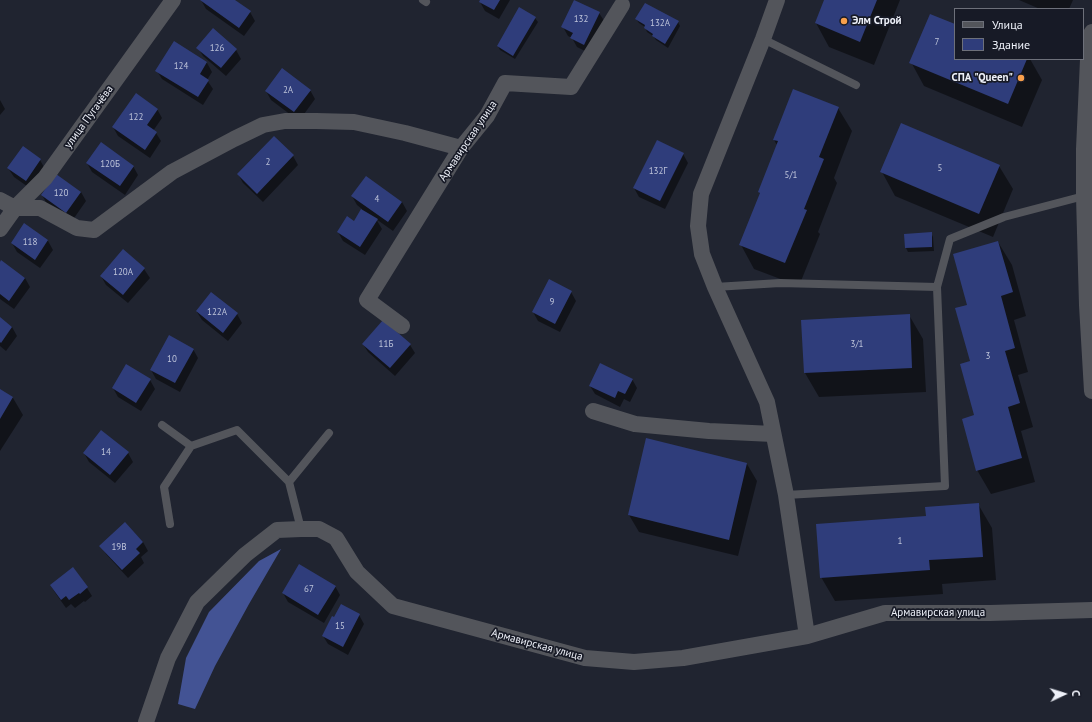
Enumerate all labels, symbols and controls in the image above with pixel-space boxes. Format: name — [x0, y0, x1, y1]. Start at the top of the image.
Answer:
legend — [954, 8, 1084, 60]
house number: 132 — [574, 14, 588, 24]
place label: Элм Строй — [852, 14, 902, 28]
marker: Элм Строй — [839, 16, 849, 26]
text: Улица — [992, 17, 1023, 32]
house number: 132А — [650, 18, 670, 28]
house number: 7 — [935, 37, 939, 47]
text: Здание — [992, 37, 1030, 52]
house number: 126 — [210, 43, 224, 53]
house number: 124 — [174, 61, 188, 71]
place label: СПА "Queen" — [952, 71, 1013, 85]
marker: СПА "Queen" — [1016, 73, 1026, 83]
street label: улица Пугачёва — [62, 83, 116, 151]
house number: 2А — [283, 85, 293, 95]
street label: Армавирская улица — [436, 98, 500, 184]
house number: 122 — [129, 112, 143, 122]
house number: 2 — [266, 157, 270, 167]
house number: 120Б — [100, 159, 120, 169]
house number: 5 — [938, 163, 942, 173]
house number: 132Г — [649, 166, 667, 176]
house number: 5/1 — [785, 170, 797, 180]
house number: 120 — [54, 188, 68, 198]
house number: 4 — [375, 194, 379, 204]
house number: 118 — [23, 237, 37, 247]
house number: 120А — [113, 267, 133, 277]
house number: 9 — [550, 297, 554, 307]
house number: 122А — [207, 307, 227, 317]
house number: 11Б — [379, 339, 393, 349]
house number: 3/1 — [851, 339, 863, 349]
house number: 3 — [986, 351, 990, 361]
house number: 10 — [167, 354, 177, 364]
house number: 14 — [101, 447, 111, 457]
house number: 1 — [898, 536, 902, 546]
house number: 19В — [111, 542, 127, 552]
house number: 67 — [304, 584, 314, 594]
street label: Армавирская улица — [891, 606, 985, 620]
house number: 15 — [335, 621, 345, 631]
street label: Армавирская улица — [490, 626, 584, 664]
north arrow — [1044, 674, 1084, 714]
text: С — [1069, 690, 1083, 697]

